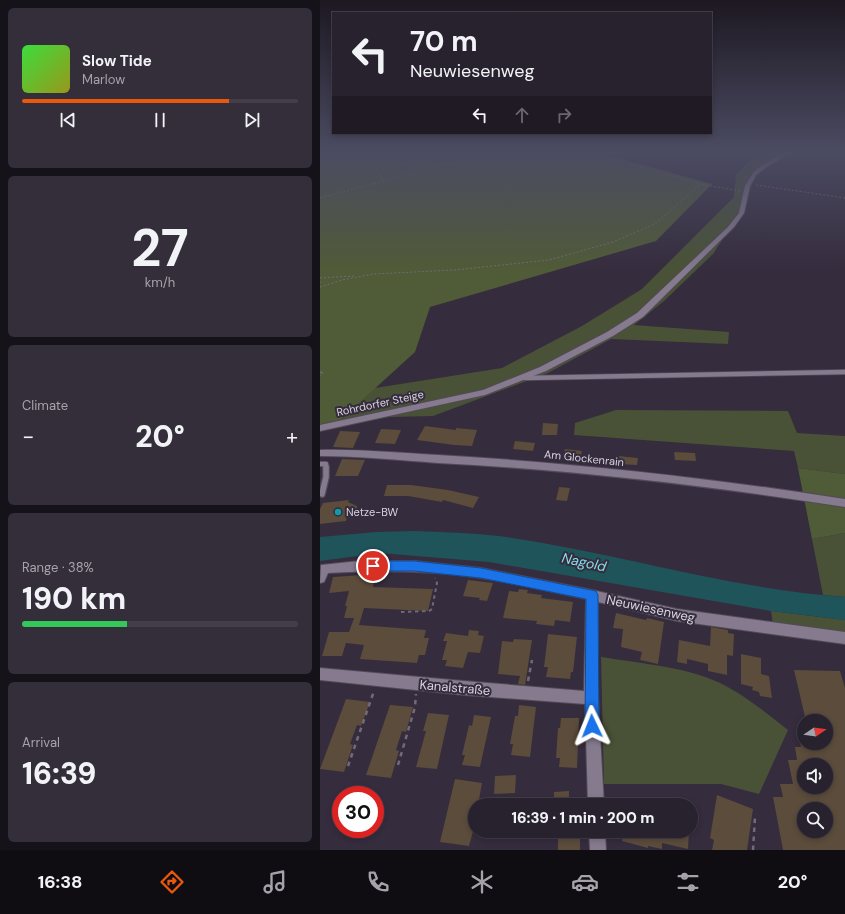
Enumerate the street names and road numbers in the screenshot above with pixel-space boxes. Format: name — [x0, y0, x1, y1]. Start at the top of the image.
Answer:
street label: Rohrdorfer Steige — [335, 387, 425, 419]
street label: Am Glockenrain — [543, 447, 625, 469]
street label: Neuwiesenweg — [605, 591, 697, 626]
street label: Kanalstraße — [419, 676, 491, 699]

